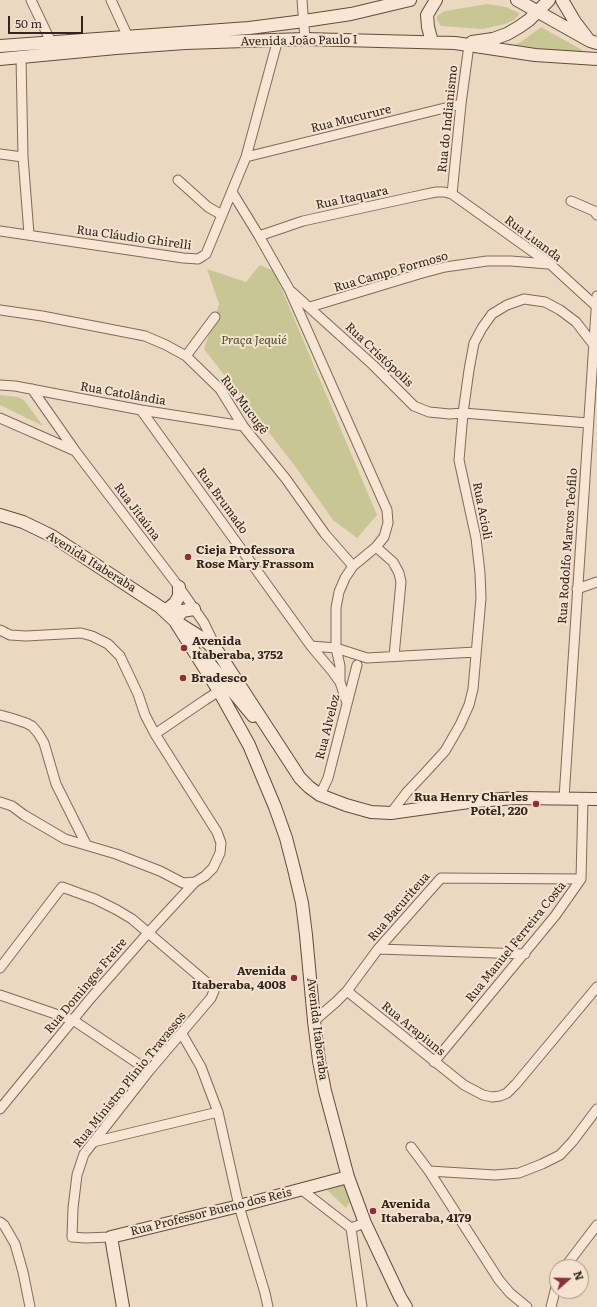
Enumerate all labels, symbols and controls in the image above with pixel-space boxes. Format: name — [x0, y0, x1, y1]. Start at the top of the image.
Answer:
scale bar — [10, 8, 85, 34]
text: 50 m — [15, 14, 42, 32]
street label: Avenida João Paulo I — [240, 33, 358, 49]
street label: Rua do Indianismo — [435, 65, 461, 173]
street label: Rua Mucurure — [309, 102, 393, 136]
street label: Rua Itaquara — [315, 183, 389, 213]
street label: Rua Luanda — [502, 213, 564, 265]
street label: Rua Cláudio Ghirelli — [76, 223, 192, 253]
street label: Rua Campo Formoso — [332, 249, 450, 295]
street label: Rua Cristópolis — [342, 320, 416, 390]
park label: Praça Jequié — [221, 333, 287, 347]
street label: Rua Mucugê — [217, 373, 271, 437]
street label: Rua Catolândia — [79, 379, 167, 409]
street label: Rua Brumado — [193, 465, 251, 537]
street label: Rua Rodolfo Marcos Teófilo — [555, 468, 581, 624]
street label: Rua Jitaúna — [111, 481, 163, 543]
street label: Rua Acioli — [469, 481, 495, 541]
street label: Avenida Itaberaba — [43, 529, 139, 595]
place label: Cieja Professora Rose Mary Frassom — [196, 543, 314, 571]
marker: Cieja Professora Rose Mary Frassom — [183, 552, 193, 562]
place label: Avenida Itaberaba, 3752 — [192, 634, 283, 662]
marker: Avenida Itaberaba, 3752 — [179, 643, 189, 653]
place label: Bradesco — [191, 671, 247, 685]
marker: Bradesco — [178, 673, 188, 683]
street label: Rua Alveloz — [313, 693, 343, 761]
place label: Rua Henry Charles Potel, 220 — [414, 790, 528, 818]
marker: Rua Henry Charles Potel, 220 — [531, 799, 541, 809]
street label: Rua Bacuriteua — [365, 869, 433, 945]
street label: Rua Manuel Ferreira Costa — [463, 879, 569, 1005]
street label: Rua Domingos Freire — [42, 935, 130, 1037]
place label: Avenida Itaberaba, 4008 — [192, 964, 286, 992]
marker: Avenida Itaberaba, 4008 — [289, 973, 299, 983]
street label: Avenida Itaberaba — [304, 977, 330, 1081]
street label: Rua Arapiuns — [378, 999, 448, 1059]
street label: Rua Ministro Plínio Travassos — [71, 1009, 189, 1151]
street label: Rua Professor Bueno dos Reis — [129, 1185, 293, 1239]
place label: Avenida Itaberaba, 4179 — [381, 1197, 471, 1225]
marker: Avenida Itaberaba, 4179 — [368, 1206, 378, 1216]
north arrow — [549, 1259, 589, 1299]
text: N — [570, 1268, 588, 1282]

